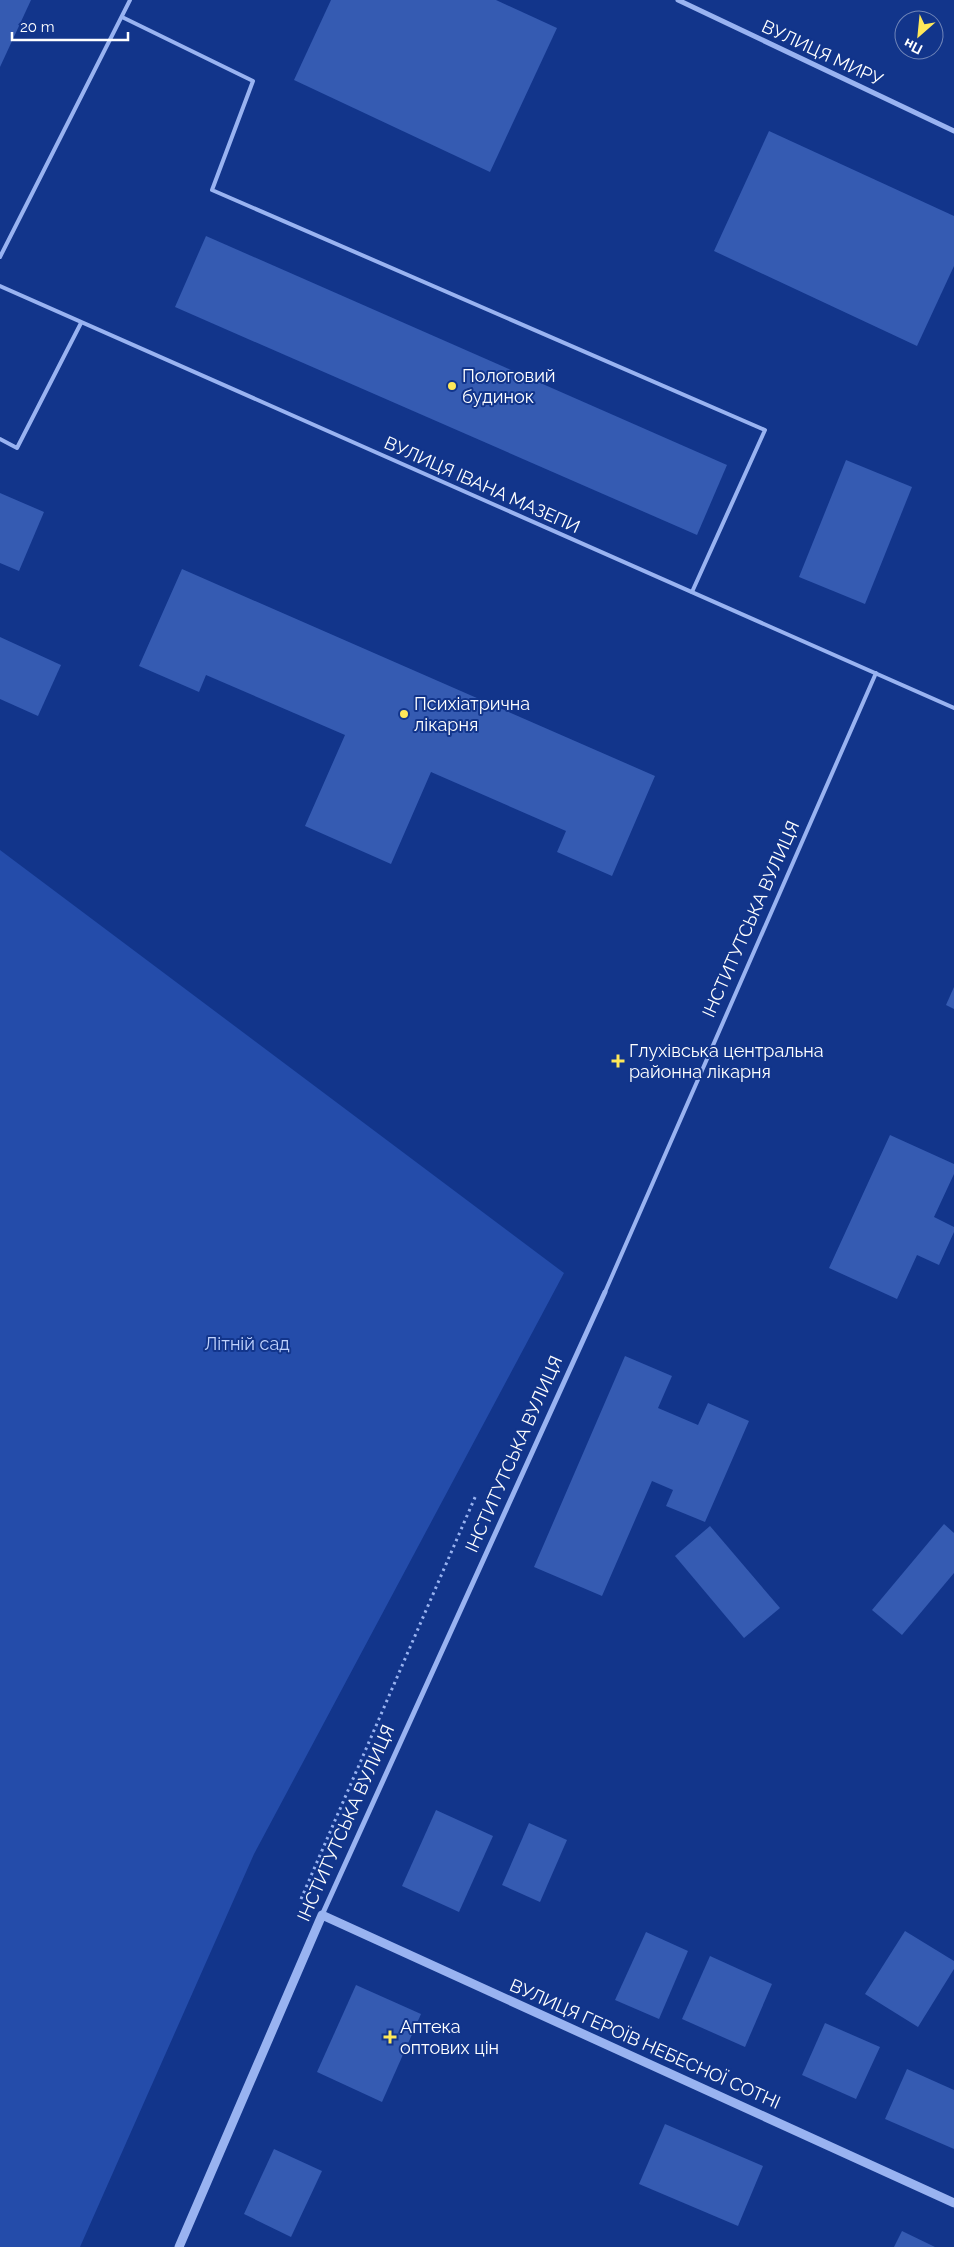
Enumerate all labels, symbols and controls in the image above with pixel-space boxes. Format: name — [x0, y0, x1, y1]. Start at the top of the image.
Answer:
scale bar — [12, 10, 129, 42]
north arrow — [894, 10, 944, 60]
street label: ВУЛИЦЯ МИРУ — [758, 15, 887, 90]
text: 20 m — [20, 18, 55, 36]
text: Пн — [901, 35, 925, 58]
place label: Пологовий будинок — [462, 365, 556, 407]
marker: Пологовий будинок — [446, 380, 458, 392]
street label: ВУЛИЦЯ ІВАНА МАЗЕПИ — [381, 432, 583, 537]
place label: Психіатрична лікарня — [414, 693, 530, 735]
marker: Психіатрична лікарня — [398, 708, 410, 720]
street label: ІНСТИТУТСЬКА ВУЛИЦЯ — [698, 817, 803, 1020]
place label: Глухівська центральна районна лікарня — [629, 1040, 824, 1082]
marker: Глухівська центральна районна лікарня — [611, 1054, 625, 1068]
park label: Літній сад — [204, 1333, 290, 1354]
street label: ІНСТИТУТСЬКА ВУЛИЦЯ — [461, 1352, 566, 1555]
street label: ІНСТИТУТСЬКА ВУЛИЦЯ — [293, 1721, 398, 1924]
street label: ВУЛИЦЯ ГЕРОЇВ НЕБЕСНОЇ СОТНІ — [507, 1974, 784, 2113]
place label: Аптека оптових цін — [400, 2016, 499, 2058]
marker: Аптека оптових цін — [384, 2031, 396, 2043]

